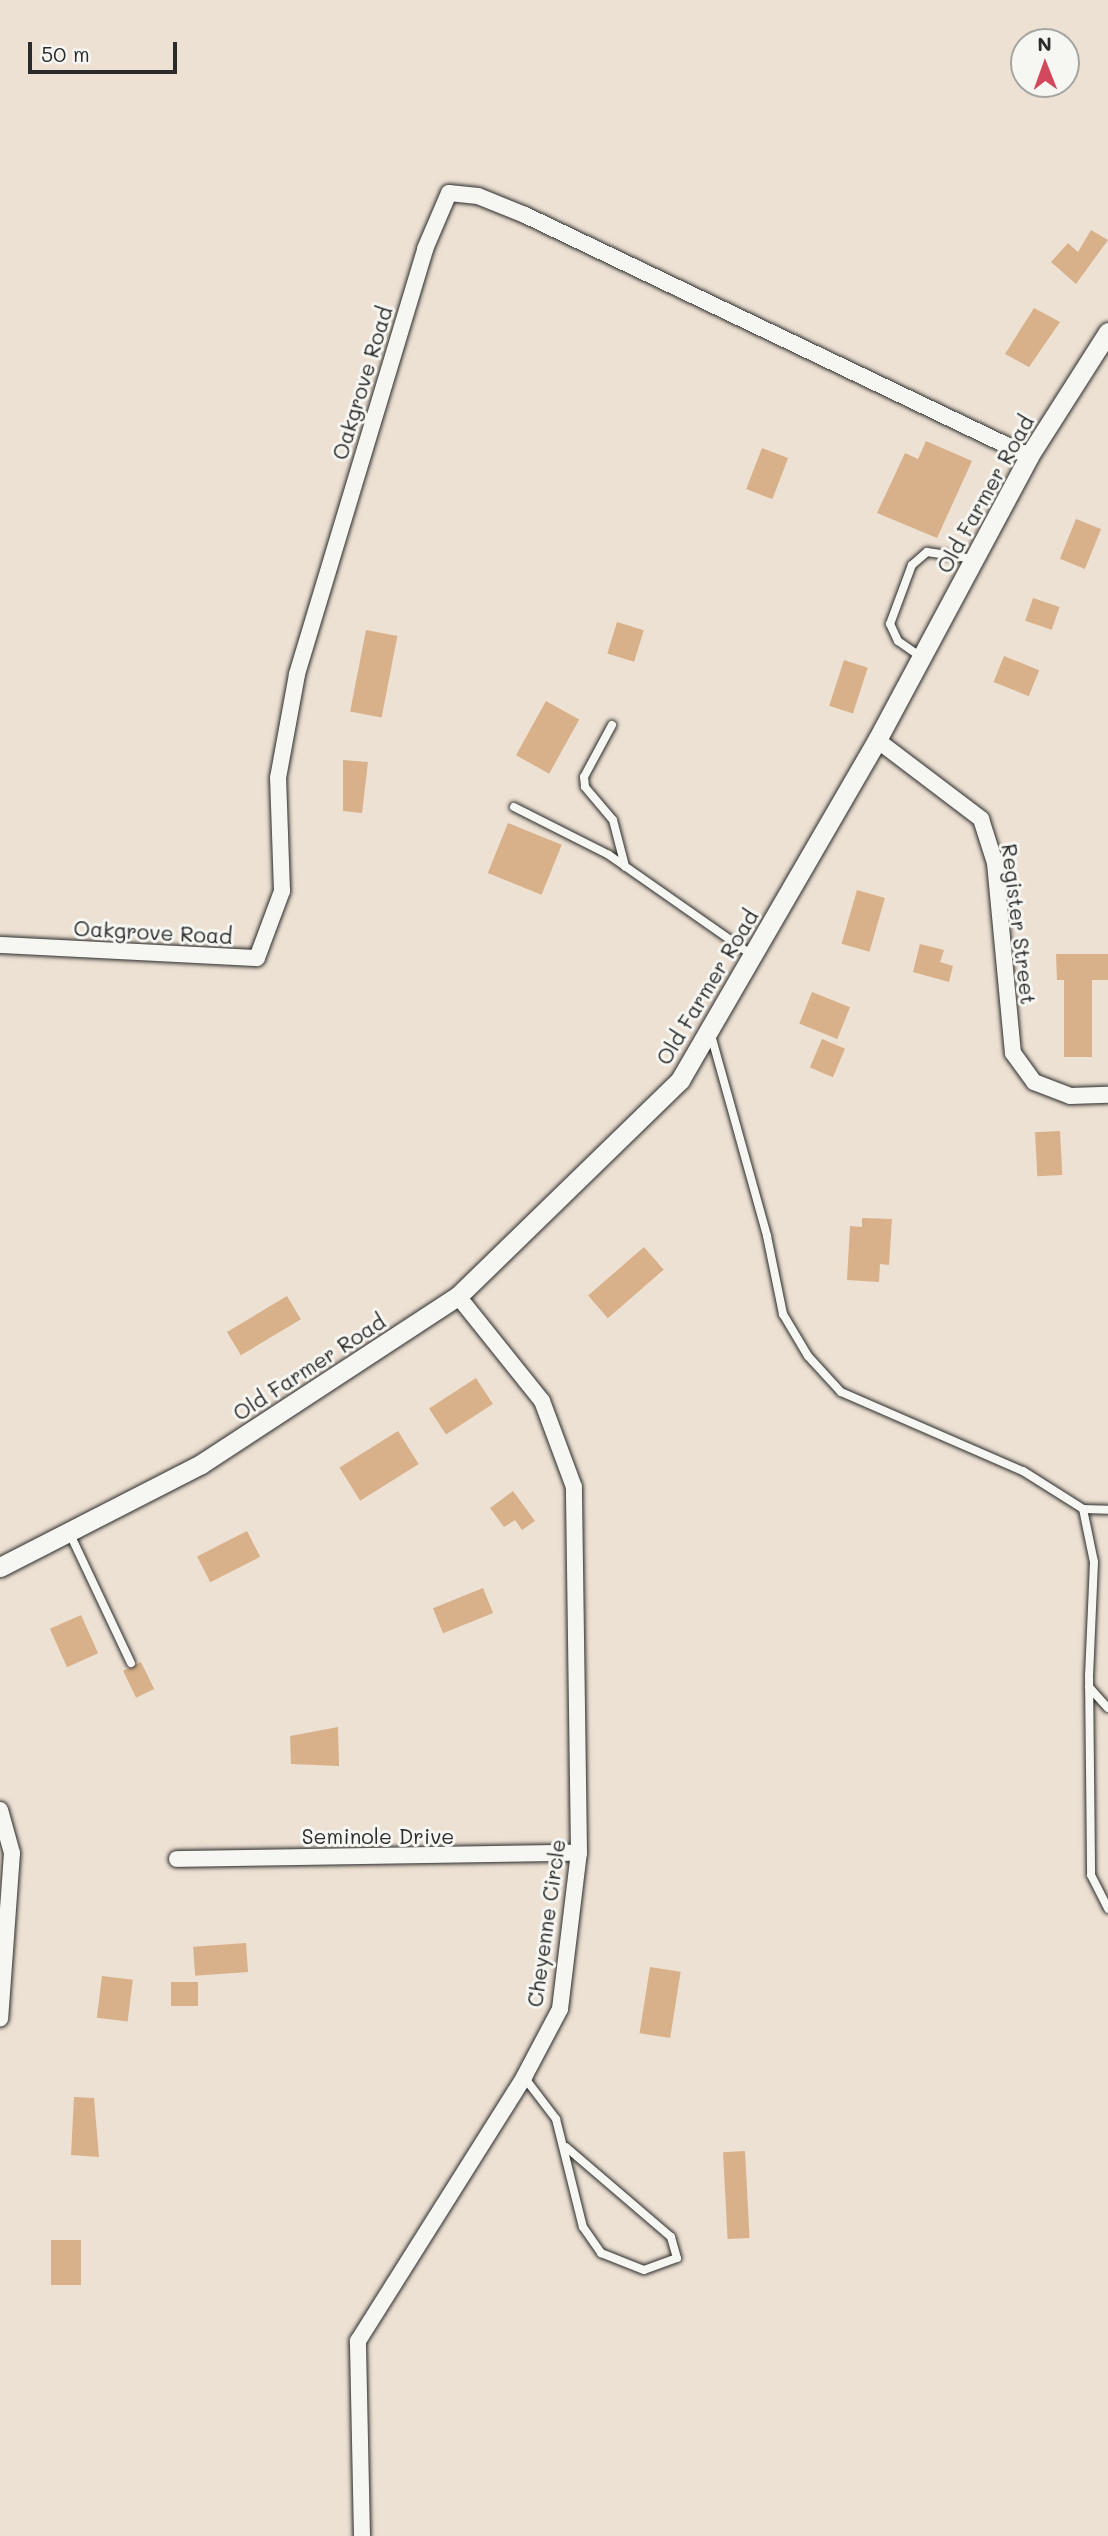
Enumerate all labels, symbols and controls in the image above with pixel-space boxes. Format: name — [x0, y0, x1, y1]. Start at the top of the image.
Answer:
scale bar — [32, 28, 180, 72]
north arrow — [1010, 28, 1080, 98]
text: N — [1037, 31, 1052, 56]
text: 50 m — [41, 40, 90, 67]
street label: Oakgrove Road — [327, 303, 397, 463]
street label: Old Farmer Road — [931, 411, 1039, 577]
street label: Register Street — [997, 842, 1041, 1006]
street label: Old Farmer Road — [651, 905, 763, 1069]
street label: Oakgrove Road — [73, 915, 233, 949]
street label: Old Farmer Road — [228, 1308, 390, 1426]
street label: Seminole Drive — [302, 1823, 454, 1849]
street label: Cheyenne Circle — [522, 1837, 570, 2009]

